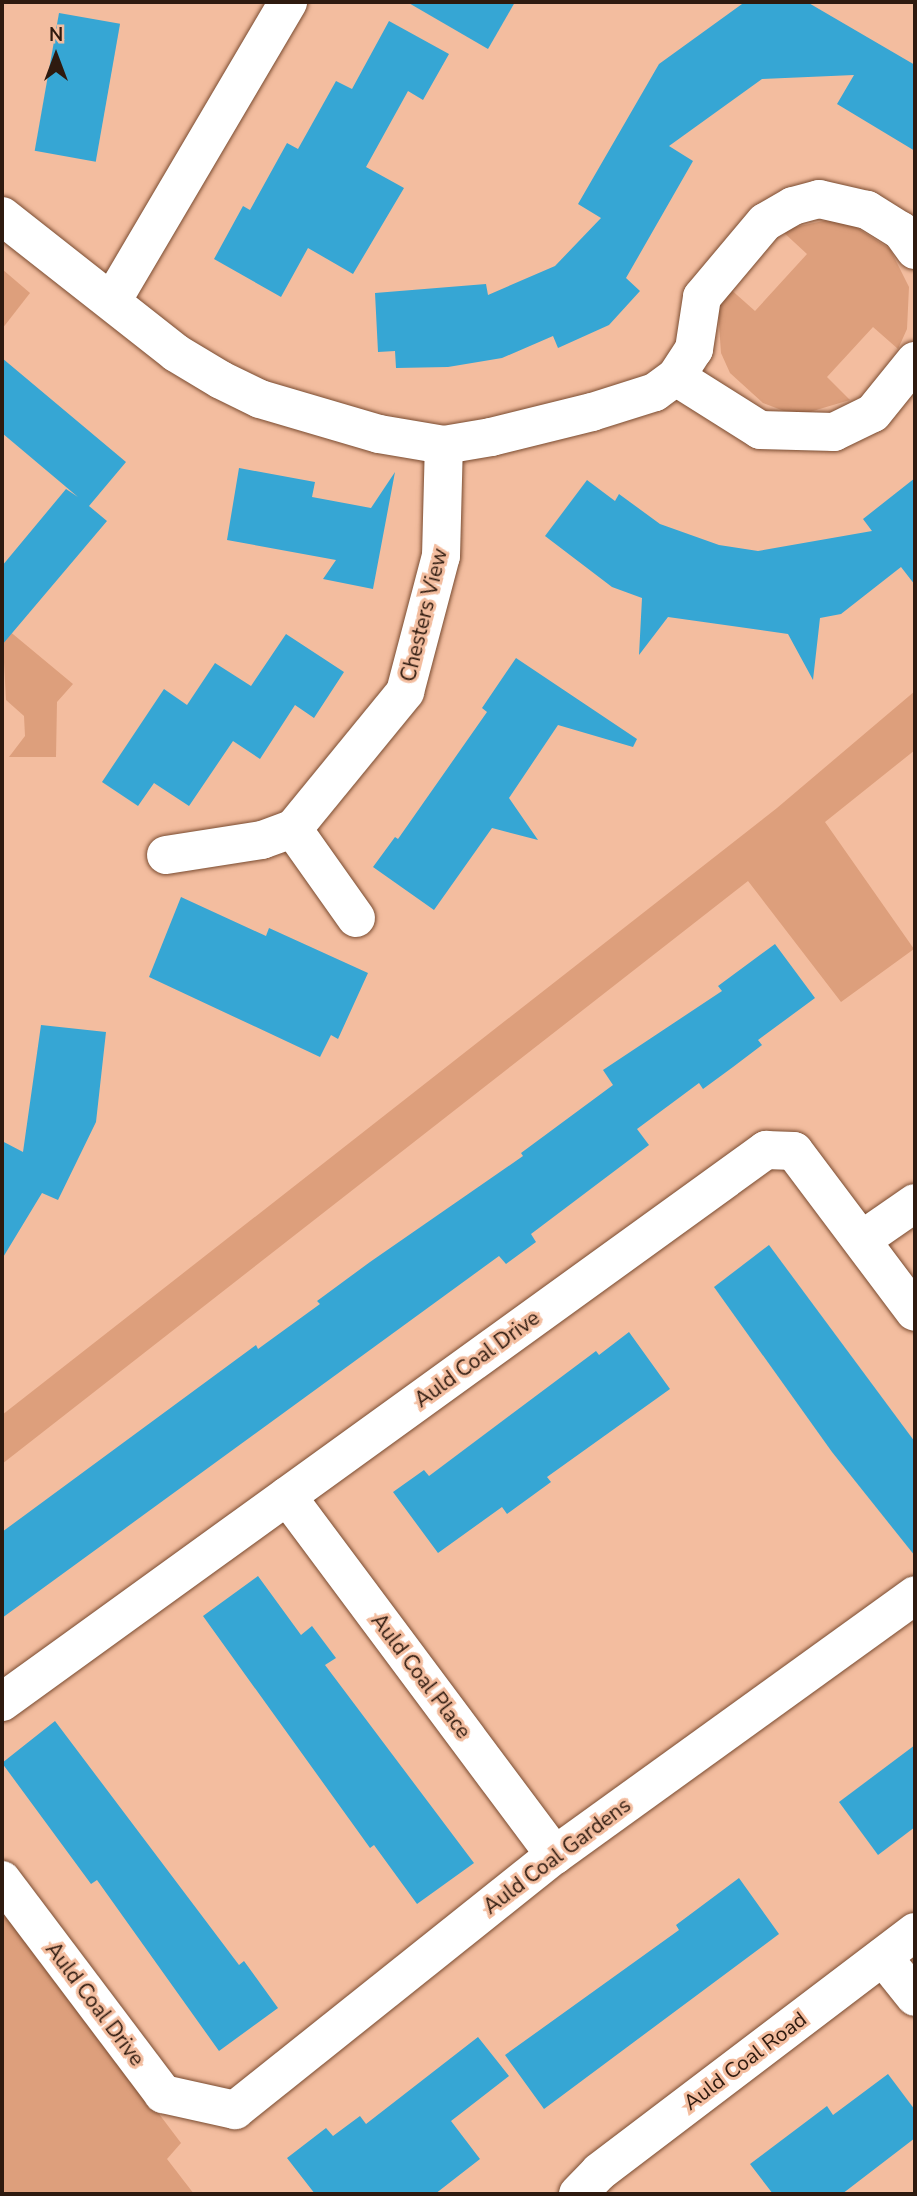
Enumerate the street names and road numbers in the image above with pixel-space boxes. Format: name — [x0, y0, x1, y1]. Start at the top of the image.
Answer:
street label: Chesters View — [395, 546, 453, 684]
street label: Auld Coal Drive — [410, 1305, 544, 1413]
street label: Auld Coal Place — [366, 1609, 476, 1743]
street label: Auld Coal Gardens — [478, 1792, 636, 1920]
street label: Auld Coal Drive — [40, 1937, 150, 2071]
street label: Auld Coal Road — [679, 2007, 811, 2115]

